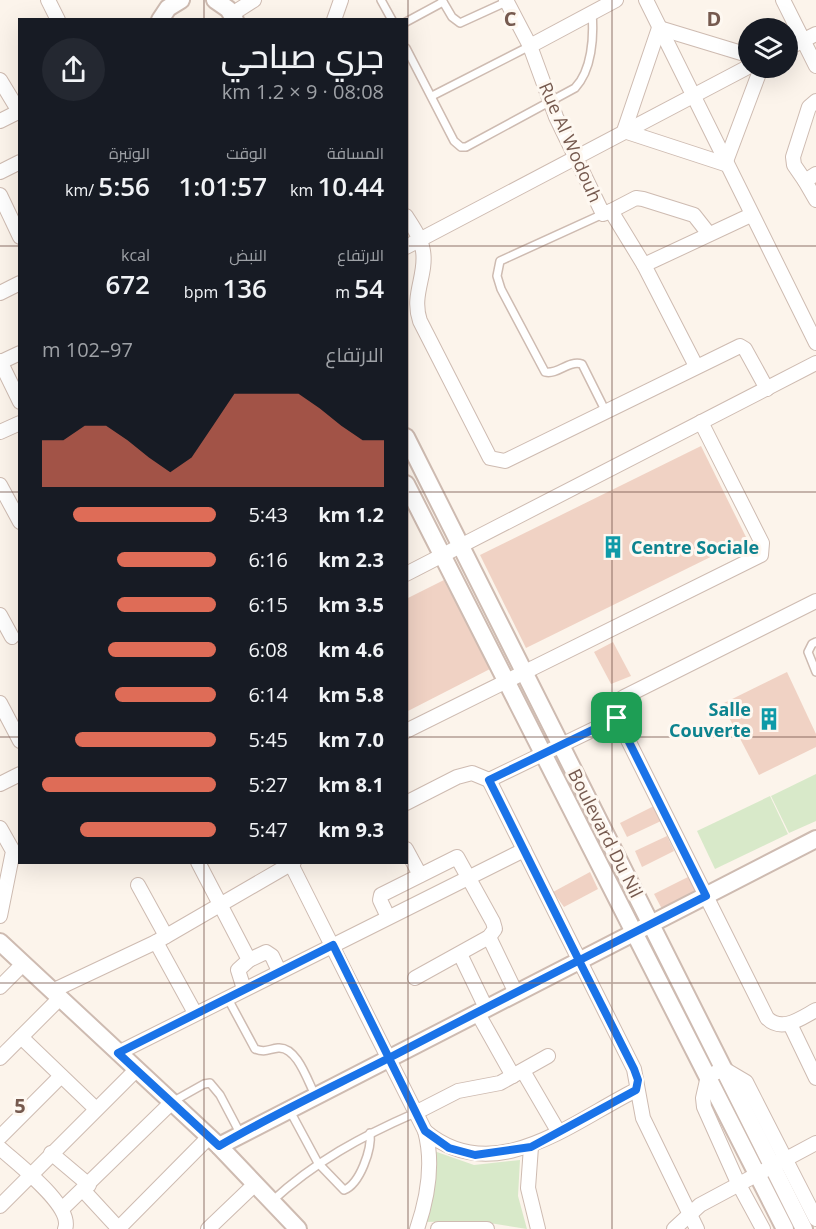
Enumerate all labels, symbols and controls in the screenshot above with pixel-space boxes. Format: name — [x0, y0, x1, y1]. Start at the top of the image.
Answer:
text: C — [504, 5, 517, 32]
text: D — [707, 5, 721, 32]
map controls — [738, 18, 798, 78]
button: layers — [738, 18, 798, 78]
text: جري صباحي — [221, 33, 384, 78]
button: share — [42, 38, 105, 101]
text: 08:08 · 9 × 1.2 km — [222, 78, 384, 105]
street label: Rue Al Wodouh — [534, 78, 608, 206]
text: الوتيرة — [109, 142, 150, 164]
text: الوقت — [226, 142, 267, 164]
text: المسافة — [327, 142, 384, 164]
text: 5:56 — [98, 168, 150, 204]
text: 1:01:57 — [178, 168, 267, 204]
text: 10.44 — [317, 168, 384, 204]
text: /km — [65, 179, 98, 201]
text: km — [290, 179, 317, 201]
text: kcal — [121, 244, 150, 266]
text: النبض — [229, 244, 267, 266]
text: الارتفاع — [337, 244, 384, 266]
text: 672 — [105, 266, 150, 302]
text: 136 — [222, 270, 267, 306]
text: 54 — [354, 270, 384, 306]
text: bpm — [184, 281, 222, 303]
text: m — [335, 281, 354, 303]
text: 97–102 m — [42, 336, 133, 363]
text: الارتفاع — [325, 341, 384, 368]
text: 5:43 — [248, 501, 288, 528]
text: 1.2 km — [318, 501, 384, 528]
building icon: Centre Sociale — [600, 534, 626, 560]
place label: Centre Sociale — [631, 535, 759, 559]
text: 6:16 — [248, 546, 288, 573]
text: 2.3 km — [318, 546, 384, 573]
text: 6:15 — [248, 591, 288, 618]
text: 3.5 km — [318, 591, 384, 618]
text: 6:08 — [248, 636, 288, 663]
text: 4.6 km — [318, 636, 384, 663]
text: 6:14 — [248, 681, 288, 708]
text: 5.8 km — [318, 681, 384, 708]
pin — [591, 692, 642, 743]
place label: Salle Couverte — [669, 697, 751, 742]
icon: arrive — [600, 701, 633, 734]
building icon: Salle Couverte — [756, 706, 782, 732]
text: 5:45 — [248, 726, 288, 753]
text: 7.0 km — [318, 726, 384, 753]
street label: Boulevard Du Nil — [563, 764, 649, 902]
text: 5:27 — [248, 771, 288, 798]
text: 8.1 km — [318, 771, 384, 798]
text: 5:47 — [248, 816, 288, 843]
text: 9.3 km — [318, 816, 384, 843]
text: 5 — [14, 1092, 26, 1119]

